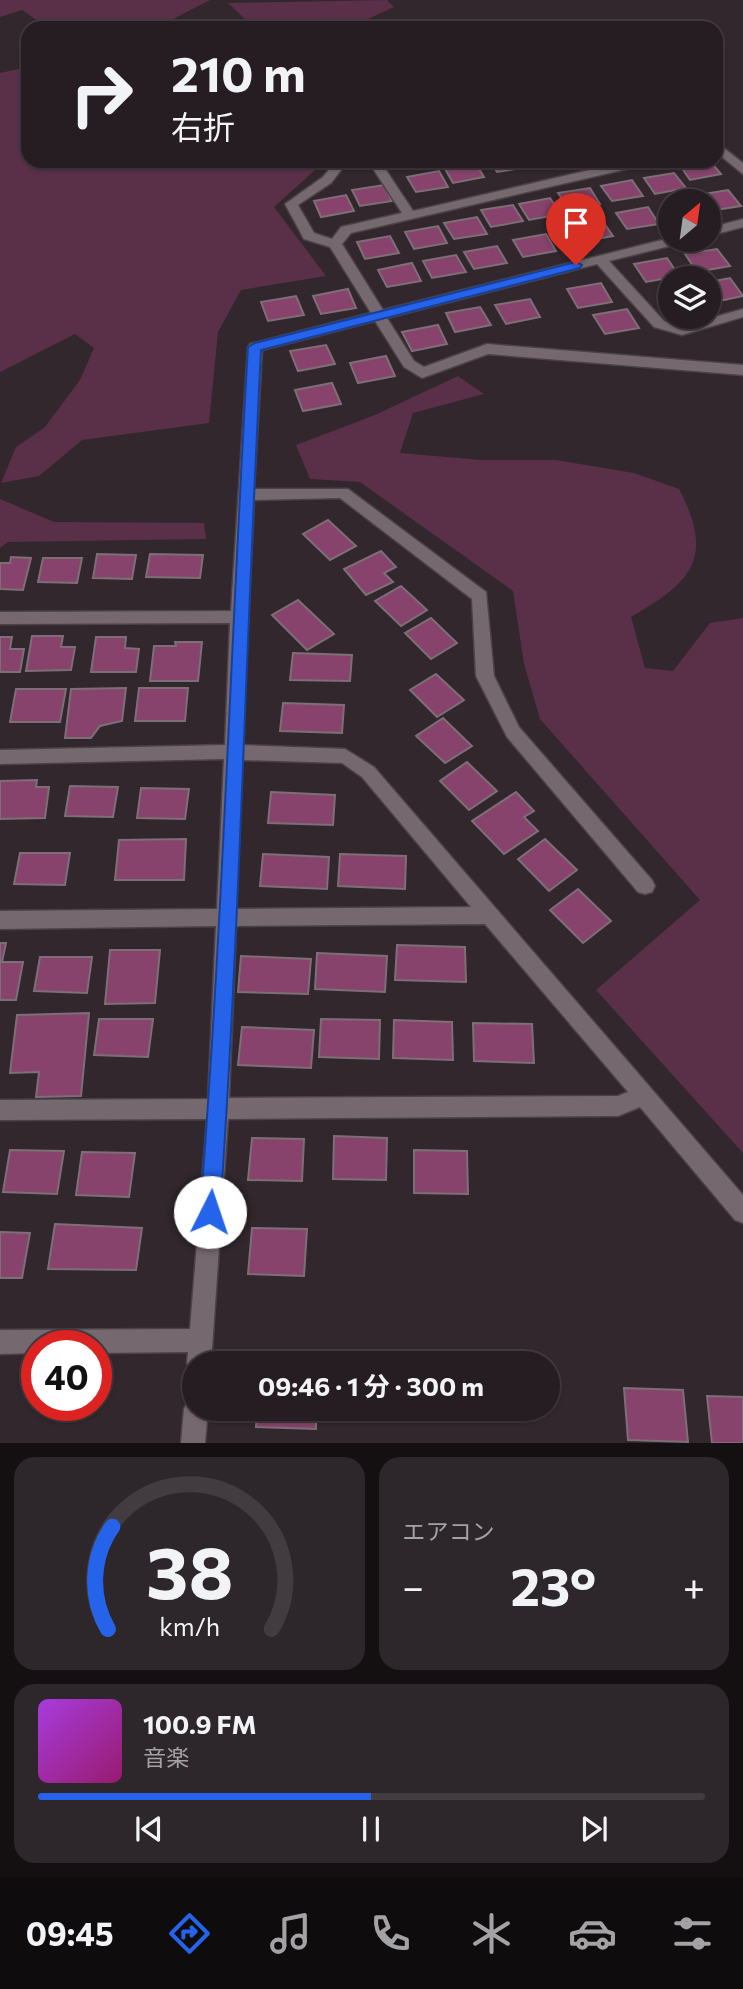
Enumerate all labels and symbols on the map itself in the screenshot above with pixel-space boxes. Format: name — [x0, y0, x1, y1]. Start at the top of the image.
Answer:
north arrow — [658, 189, 721, 252]
pin — [546, 193, 606, 265]
position arrow — [173, 1175, 247, 1249]
speed limit sign: 40 — [21, 1330, 112, 1421]

